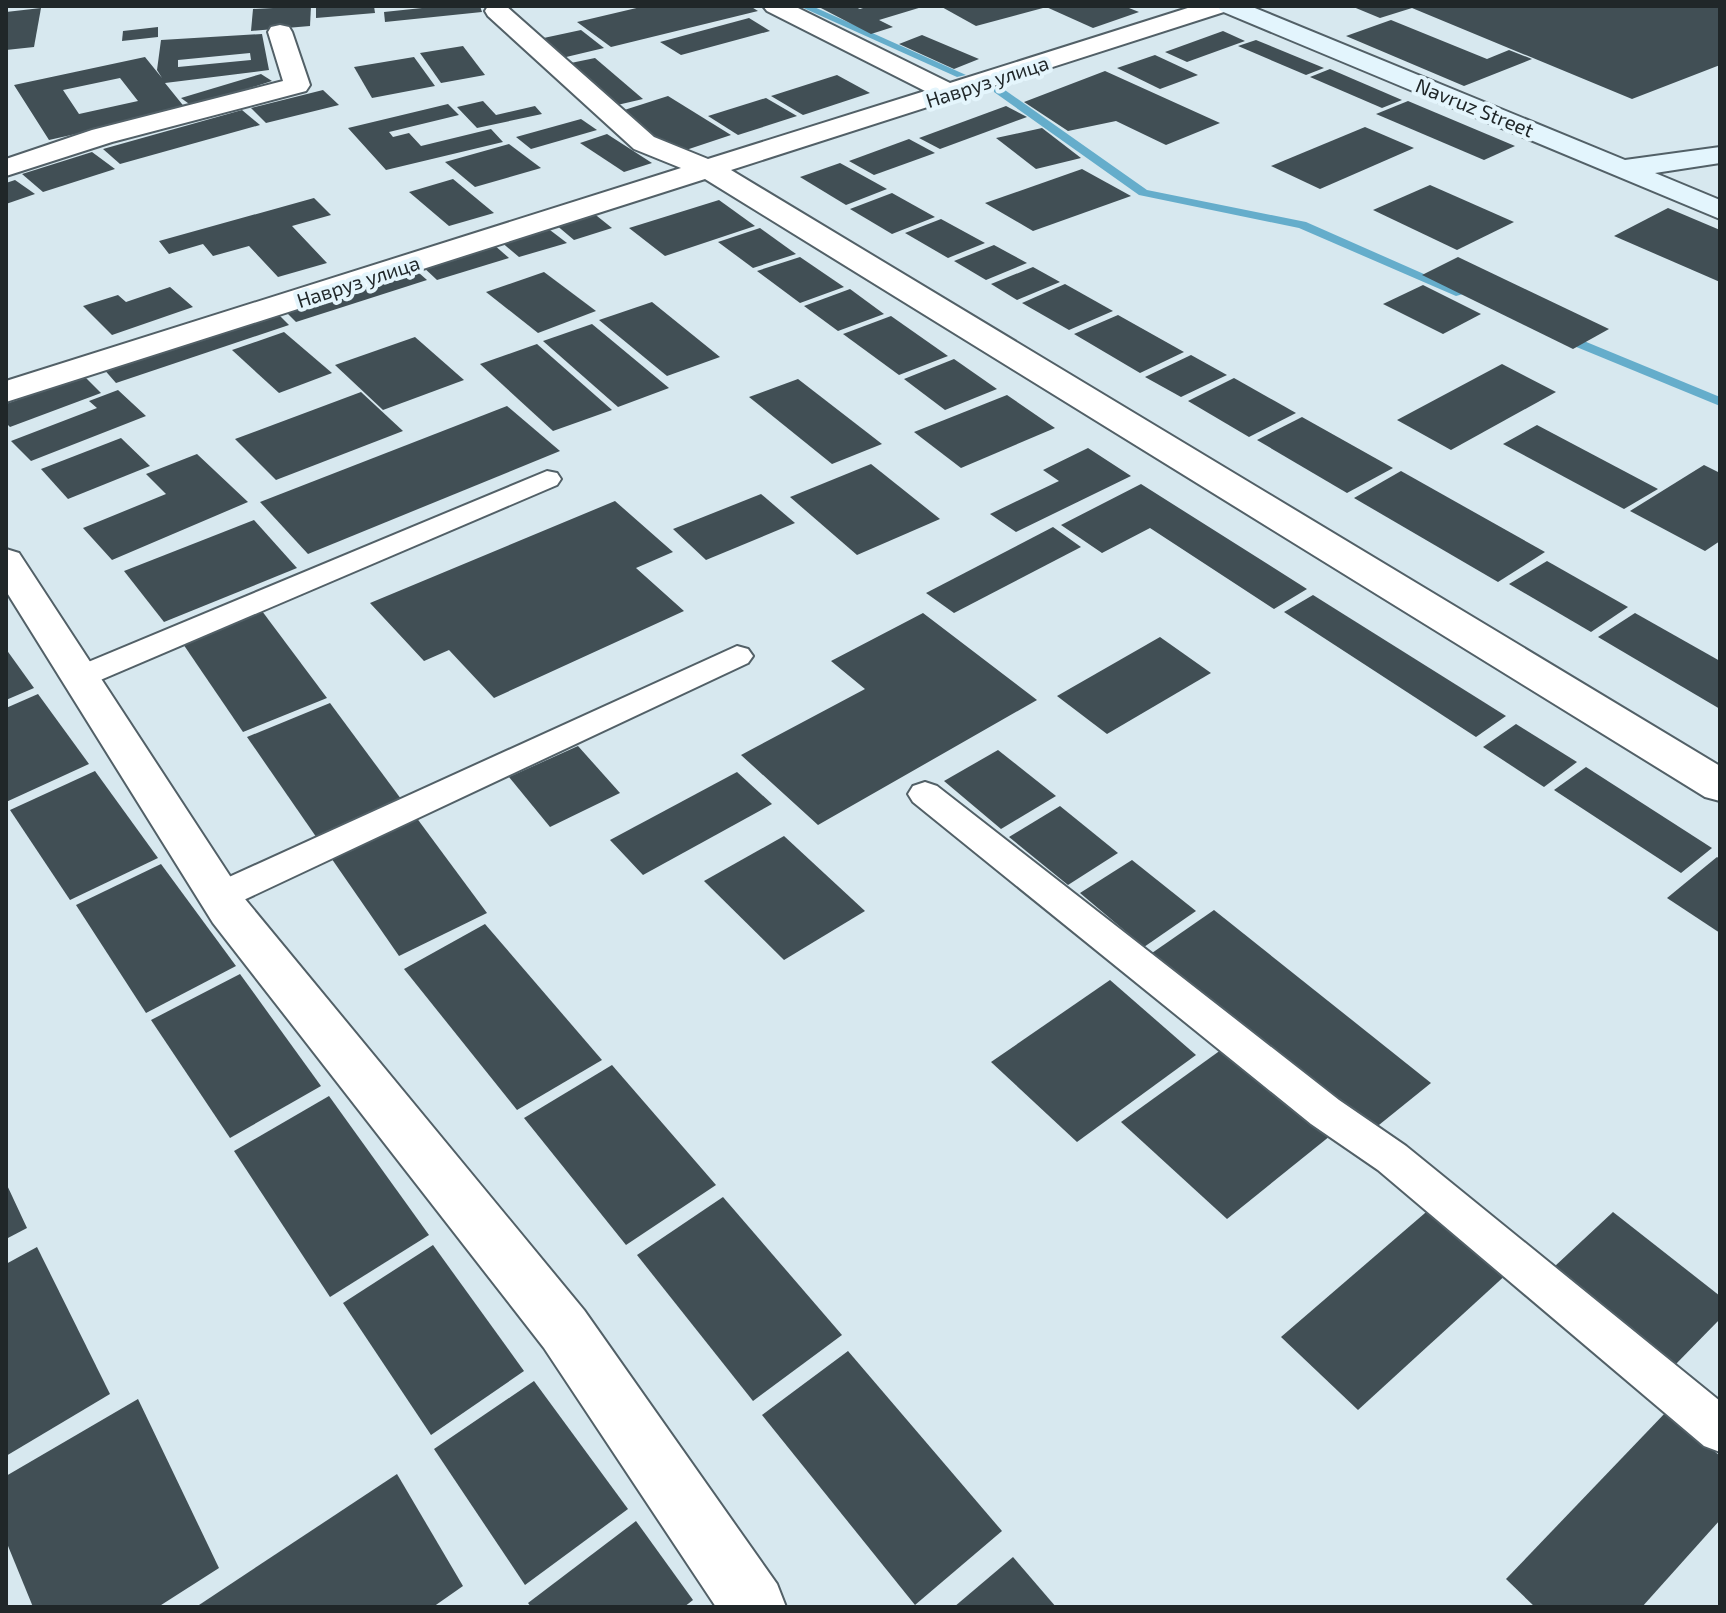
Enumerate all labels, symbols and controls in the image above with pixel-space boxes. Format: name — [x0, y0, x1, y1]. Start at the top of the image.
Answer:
street label: Навруз улица — [922, 50, 1052, 113]
street label: Navruz Street — [1412, 72, 1538, 142]
street label: Навруз улица — [293, 250, 423, 313]

